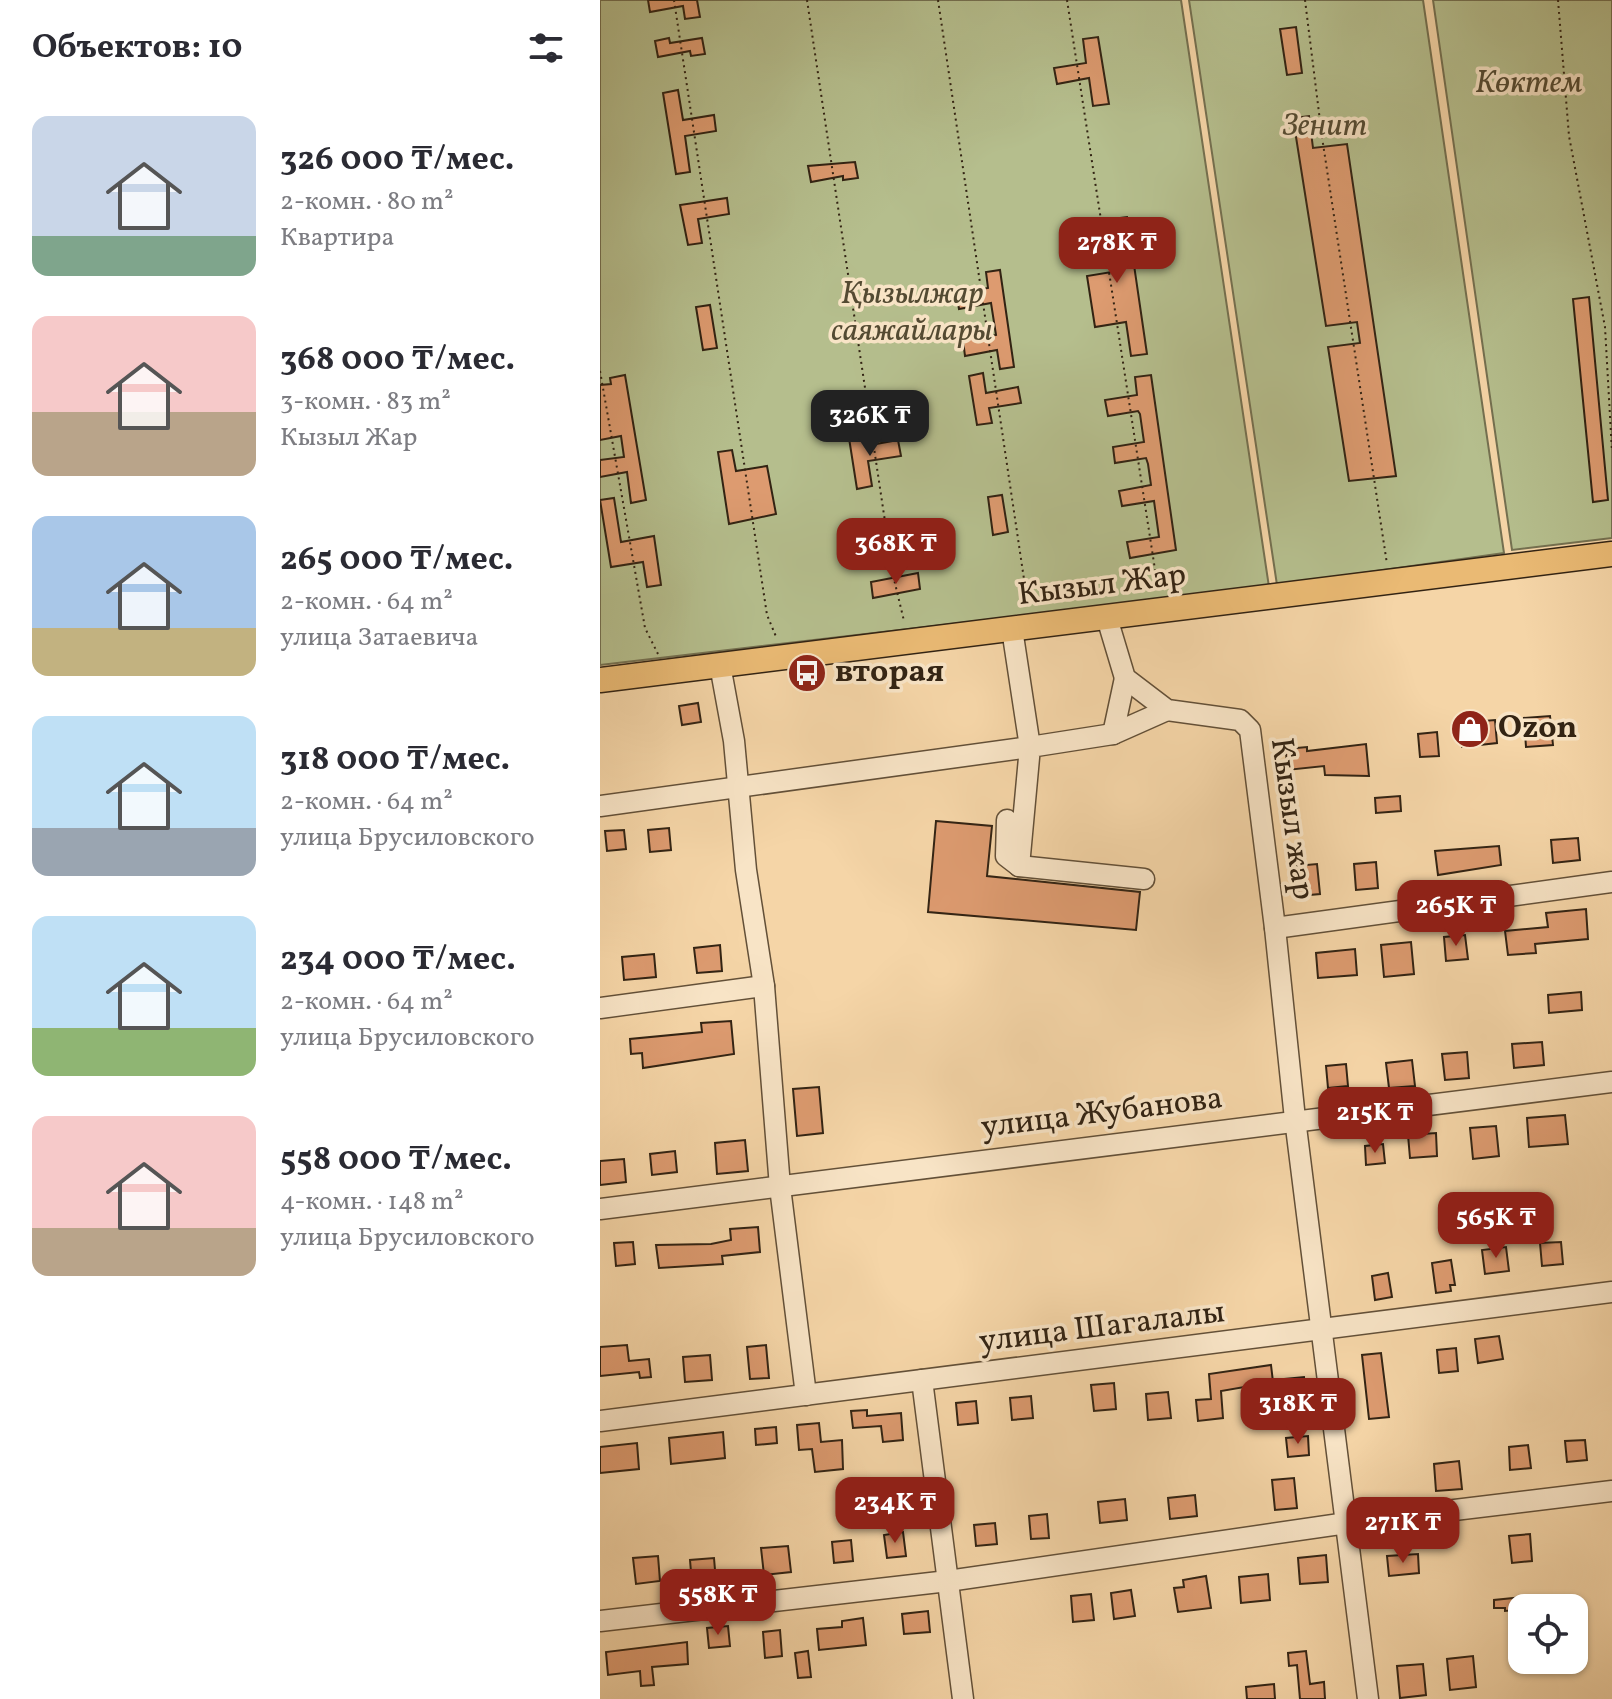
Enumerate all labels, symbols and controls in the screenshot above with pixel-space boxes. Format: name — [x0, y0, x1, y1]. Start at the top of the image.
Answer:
text: Объектов: 10 — [32, 25, 242, 72]
icon: filters — [524, 26, 568, 70]
park label: Көктем — [1475, 62, 1583, 106]
park label: Зенит — [1282, 105, 1367, 149]
text: 326 000 ₸/мес. — [280, 137, 514, 184]
icon: home — [96, 148, 192, 244]
text: 2-комн. · 80 m² — [280, 184, 454, 220]
pin: 278K ₸ — [1052, 217, 1182, 285]
text: Квартира — [280, 220, 394, 256]
text: 278K ₸ — [1077, 225, 1157, 261]
park label: Қызылжар саяжайлары — [831, 273, 993, 354]
text: 368 000 ₸/мес. — [280, 337, 515, 384]
icon: home — [96, 348, 192, 444]
text: 3-комн. · 83 m² — [280, 384, 451, 420]
pin: 326K ₸ — [805, 390, 935, 458]
text: 326K ₸ — [829, 398, 911, 434]
text: Кызыл Жар — [280, 420, 417, 456]
pin: 368K ₸ — [831, 518, 961, 586]
text: 368K ₸ — [855, 526, 937, 562]
text: 265 000 ₸/мес. — [280, 537, 513, 584]
icon: home — [96, 548, 192, 644]
street label: Кызыл Жар — [1015, 554, 1189, 618]
text: 2-комн. · 64 m² — [280, 584, 453, 620]
text: улица Затаевича — [280, 620, 478, 656]
place label: вторая — [835, 651, 944, 695]
bus stop icon: вторая — [786, 652, 828, 694]
place label: Ozon — [1498, 707, 1577, 751]
shop icon: Ozon — [1449, 708, 1491, 750]
street label: Кызыл жар — [1258, 735, 1324, 903]
text: 318 000 ₸/мес. — [280, 737, 510, 784]
icon: home — [96, 748, 192, 844]
text: 2-комн. · 64 m² — [280, 784, 453, 820]
text: улица Брусиловского — [280, 820, 535, 856]
pin: 265K ₸ — [1391, 880, 1521, 948]
text: 265K ₸ — [1415, 888, 1497, 924]
text: 234 000 ₸/мес. — [280, 937, 516, 984]
icon: home — [96, 948, 192, 1044]
text: 2-комн. · 64 m² — [280, 984, 453, 1020]
text: улица Брусиловского — [280, 1020, 535, 1056]
street label: улица Жубанова — [979, 1077, 1225, 1151]
pin: 215K ₸ — [1310, 1087, 1440, 1155]
text: 215K ₸ — [1336, 1095, 1414, 1131]
text: 558 000 ₸/мес. — [280, 1137, 512, 1184]
icon: home — [96, 1148, 192, 1244]
text: 4-комн. · 148 m² — [280, 1184, 464, 1220]
pin: 565K ₸ — [1431, 1192, 1561, 1260]
text: 565K ₸ — [1456, 1200, 1536, 1236]
text: улица Брусиловского — [280, 1220, 535, 1256]
street label: улица Шагалалы — [977, 1291, 1227, 1365]
pin: 318K ₸ — [1233, 1378, 1363, 1446]
text: 318K ₸ — [1259, 1386, 1337, 1422]
pin: 234K ₸ — [830, 1477, 960, 1545]
text: 234K ₸ — [853, 1485, 937, 1521]
pin: 271K ₸ — [1338, 1497, 1468, 1565]
text: 271K ₸ — [1364, 1505, 1442, 1541]
pin: 558K ₸ — [653, 1569, 783, 1637]
text: 558K ₸ — [678, 1577, 758, 1613]
map controls — [1508, 1594, 1588, 1674]
button: locate — [1508, 1594, 1588, 1674]

